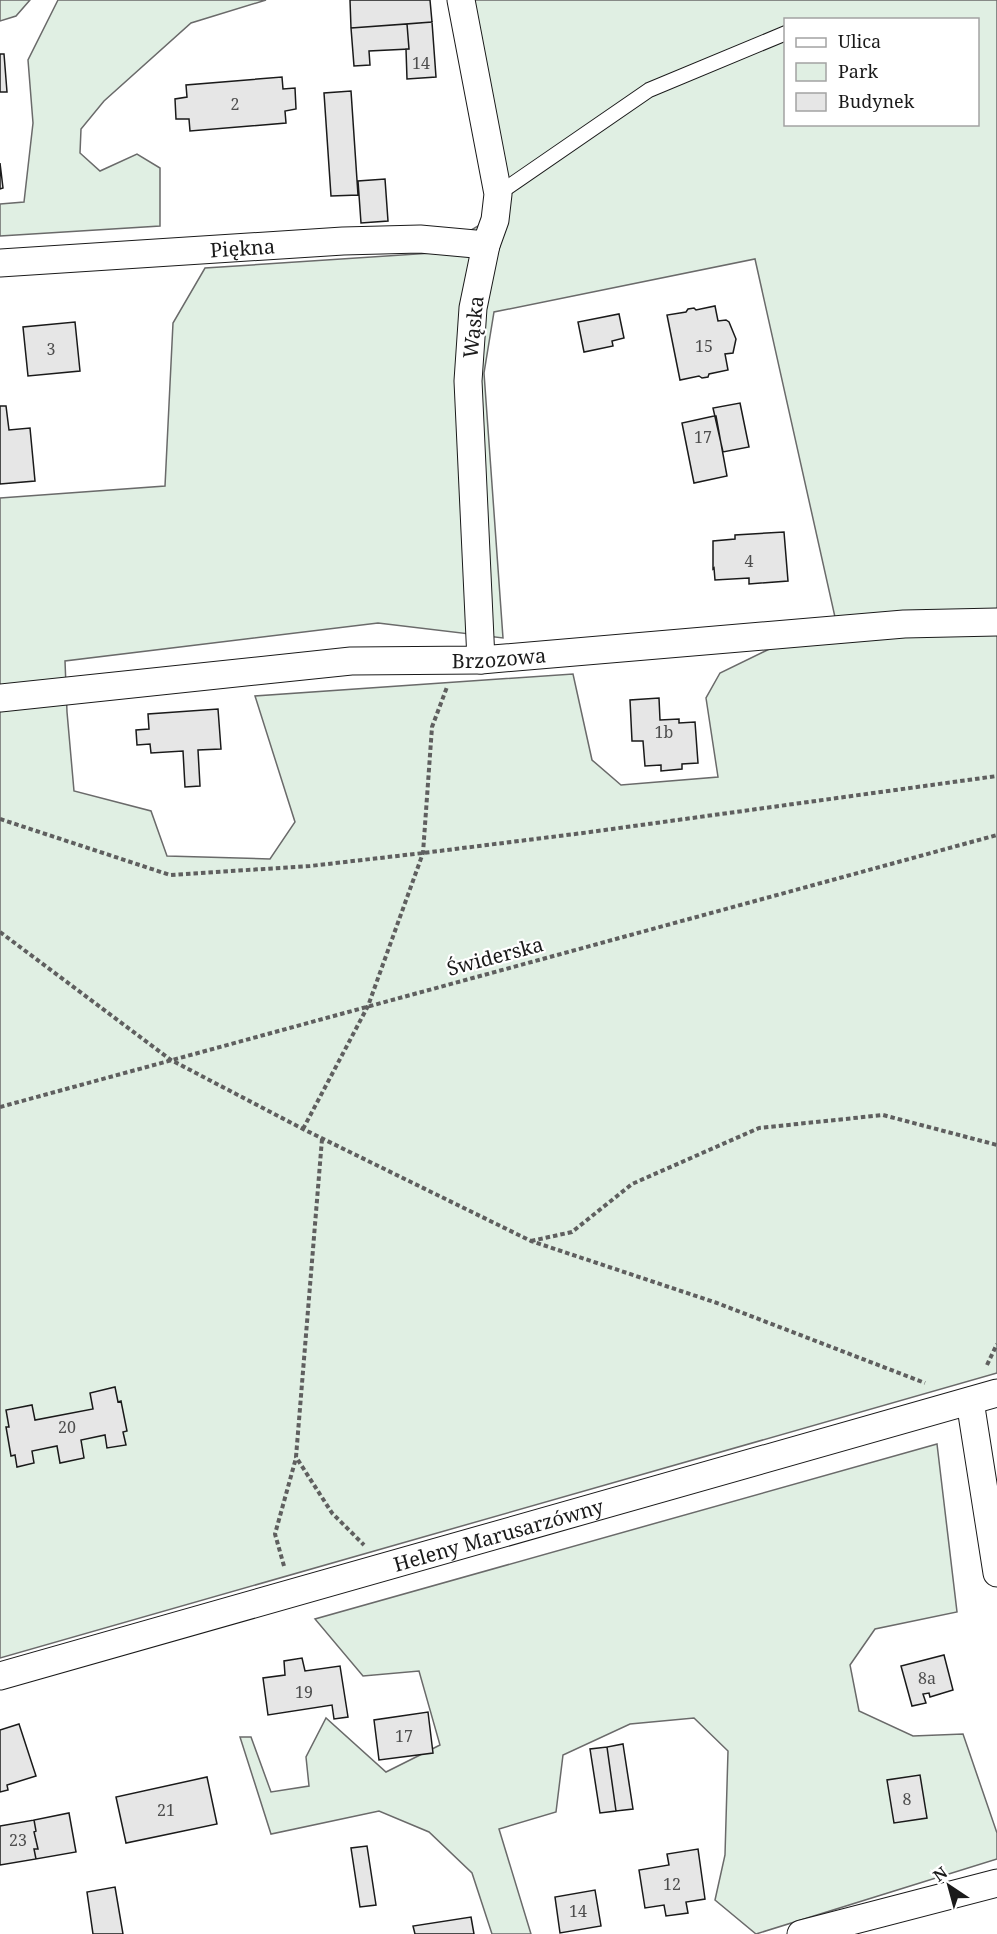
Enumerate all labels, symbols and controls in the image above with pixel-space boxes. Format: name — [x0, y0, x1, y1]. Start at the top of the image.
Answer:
legend — [784, 18, 979, 126]
text: Ulica — [838, 29, 881, 53]
house number: 14 — [412, 52, 430, 74]
text: Park — [838, 59, 878, 83]
text: Budynek — [838, 89, 915, 113]
house number: 2 — [231, 93, 239, 115]
street label: Piękna — [209, 232, 276, 263]
street label: Wąska — [456, 294, 490, 360]
house number: 15 — [695, 335, 713, 357]
house number: 3 — [47, 338, 56, 360]
house number: 17 — [694, 426, 712, 448]
house number: 4 — [745, 550, 754, 572]
street label: Brzozowa — [452, 641, 547, 674]
house number: 1b — [655, 721, 673, 743]
street label: Świderska — [444, 930, 546, 982]
house number: 20 — [58, 1416, 76, 1438]
street label: Heleny Marusarzówny — [390, 1492, 607, 1577]
house number: 8a — [918, 1667, 936, 1689]
house number: 19 — [295, 1681, 313, 1703]
house number: 17 — [395, 1725, 413, 1747]
house number: 8 — [903, 1788, 912, 1810]
house number: 21 — [157, 1799, 175, 1821]
house number: 23 — [9, 1829, 27, 1851]
north arrow — [919, 1856, 979, 1916]
text: N — [929, 1861, 952, 1886]
house number: 12 — [663, 1873, 681, 1895]
house number: 14 — [569, 1900, 587, 1922]

